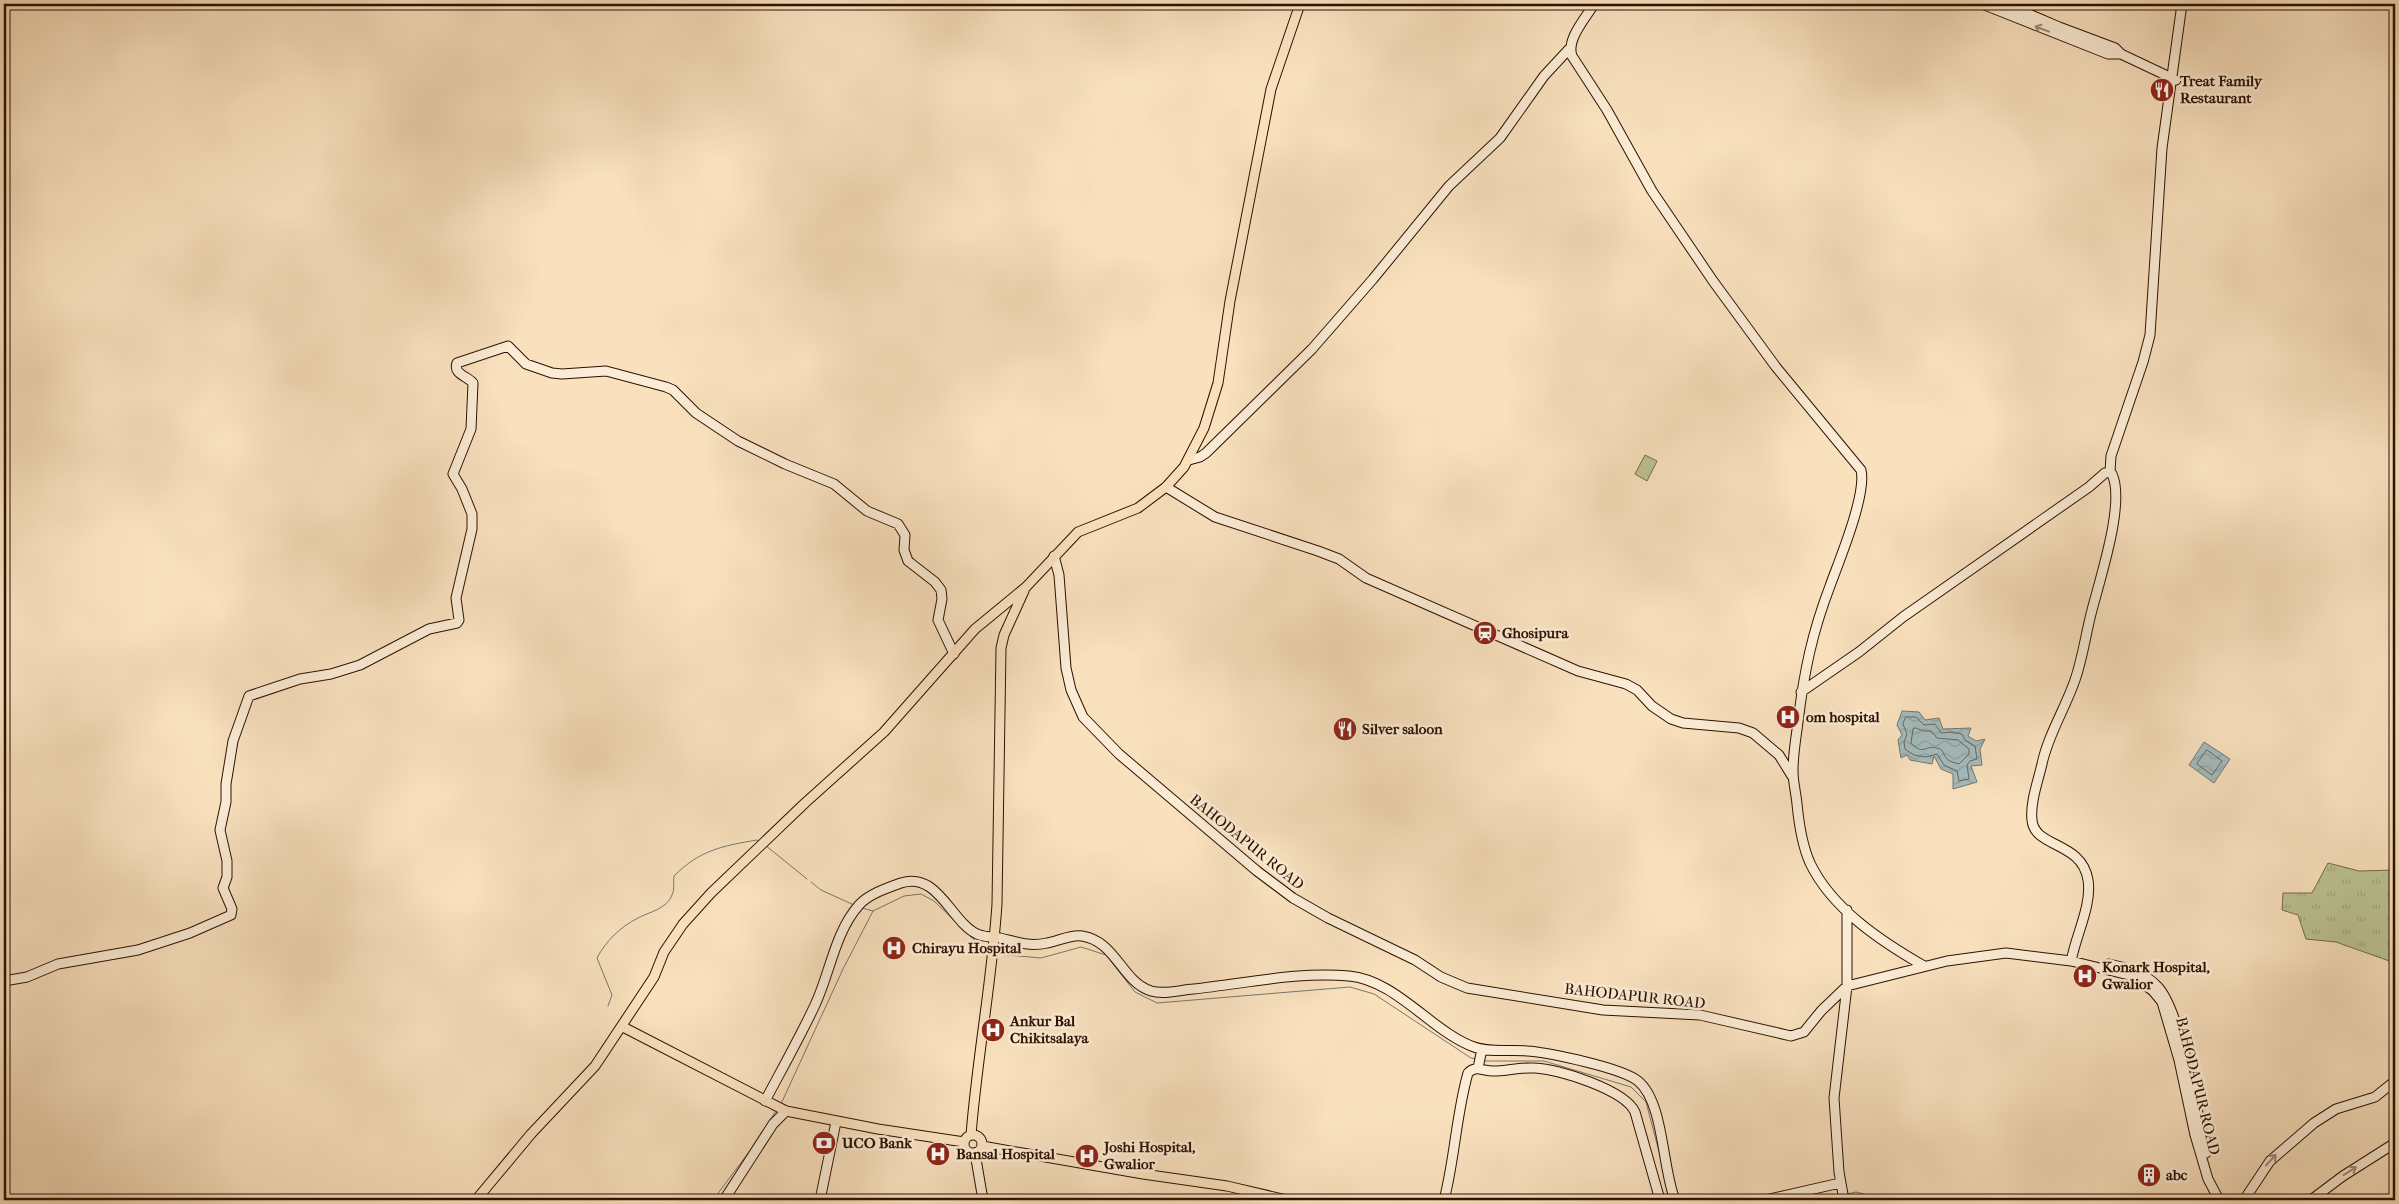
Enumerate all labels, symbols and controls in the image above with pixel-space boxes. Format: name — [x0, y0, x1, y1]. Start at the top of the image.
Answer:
one-way arrow — [2035, 24, 2050, 33]
place label: Treat Family Restaurant — [2179, 72, 2263, 107]
restaurant icon: Treat Family Restaurant — [2149, 77, 2175, 103]
station icon: Ghosipura — [1472, 620, 1498, 646]
place label: Ghosipura — [1502, 624, 1569, 642]
hospital icon: om hospital — [1775, 704, 1801, 730]
place label: om hospital — [1806, 708, 1880, 726]
restaurant icon: Silver saloon — [1332, 716, 1358, 742]
place label: Silver saloon — [1362, 720, 1443, 738]
street label: BAHODAPUR ROAD — [1186, 790, 1308, 894]
hospital icon: Chirayu Hospital — [881, 935, 907, 961]
place label: Chirayu Hospital — [912, 939, 1022, 957]
place label: Konark Hospital, Gwalior — [2102, 958, 2210, 993]
hospital icon: Konark Hospital, Gwalior — [2072, 963, 2098, 989]
street label: BAHODAPUR ROAD — [1564, 980, 1706, 1012]
place label: Ankur Bal Chikitsalaya — [1009, 1012, 1089, 1047]
street label: BAHODAPUR ROAD — [2172, 1015, 2224, 1157]
hospital icon: Ankur Bal Chikitsalaya — [980, 1017, 1006, 1043]
bank icon: UCO Bank — [811, 1130, 837, 1156]
place label: UCO Bank — [841, 1134, 913, 1152]
place label: Joshi Hospital, Gwalior — [1102, 1138, 1195, 1173]
hospital icon: Bansal Hospital — [925, 1141, 951, 1167]
hospital icon: Joshi Hospital, Gwalior — [1074, 1143, 1100, 1169]
place label: Bansal Hospital — [956, 1145, 1056, 1163]
one-way arrow — [2265, 1154, 2277, 1167]
building icon: abc — [2136, 1162, 2162, 1188]
place label: abc — [2166, 1166, 2188, 1184]
one-way arrow — [2343, 1166, 2357, 1176]

